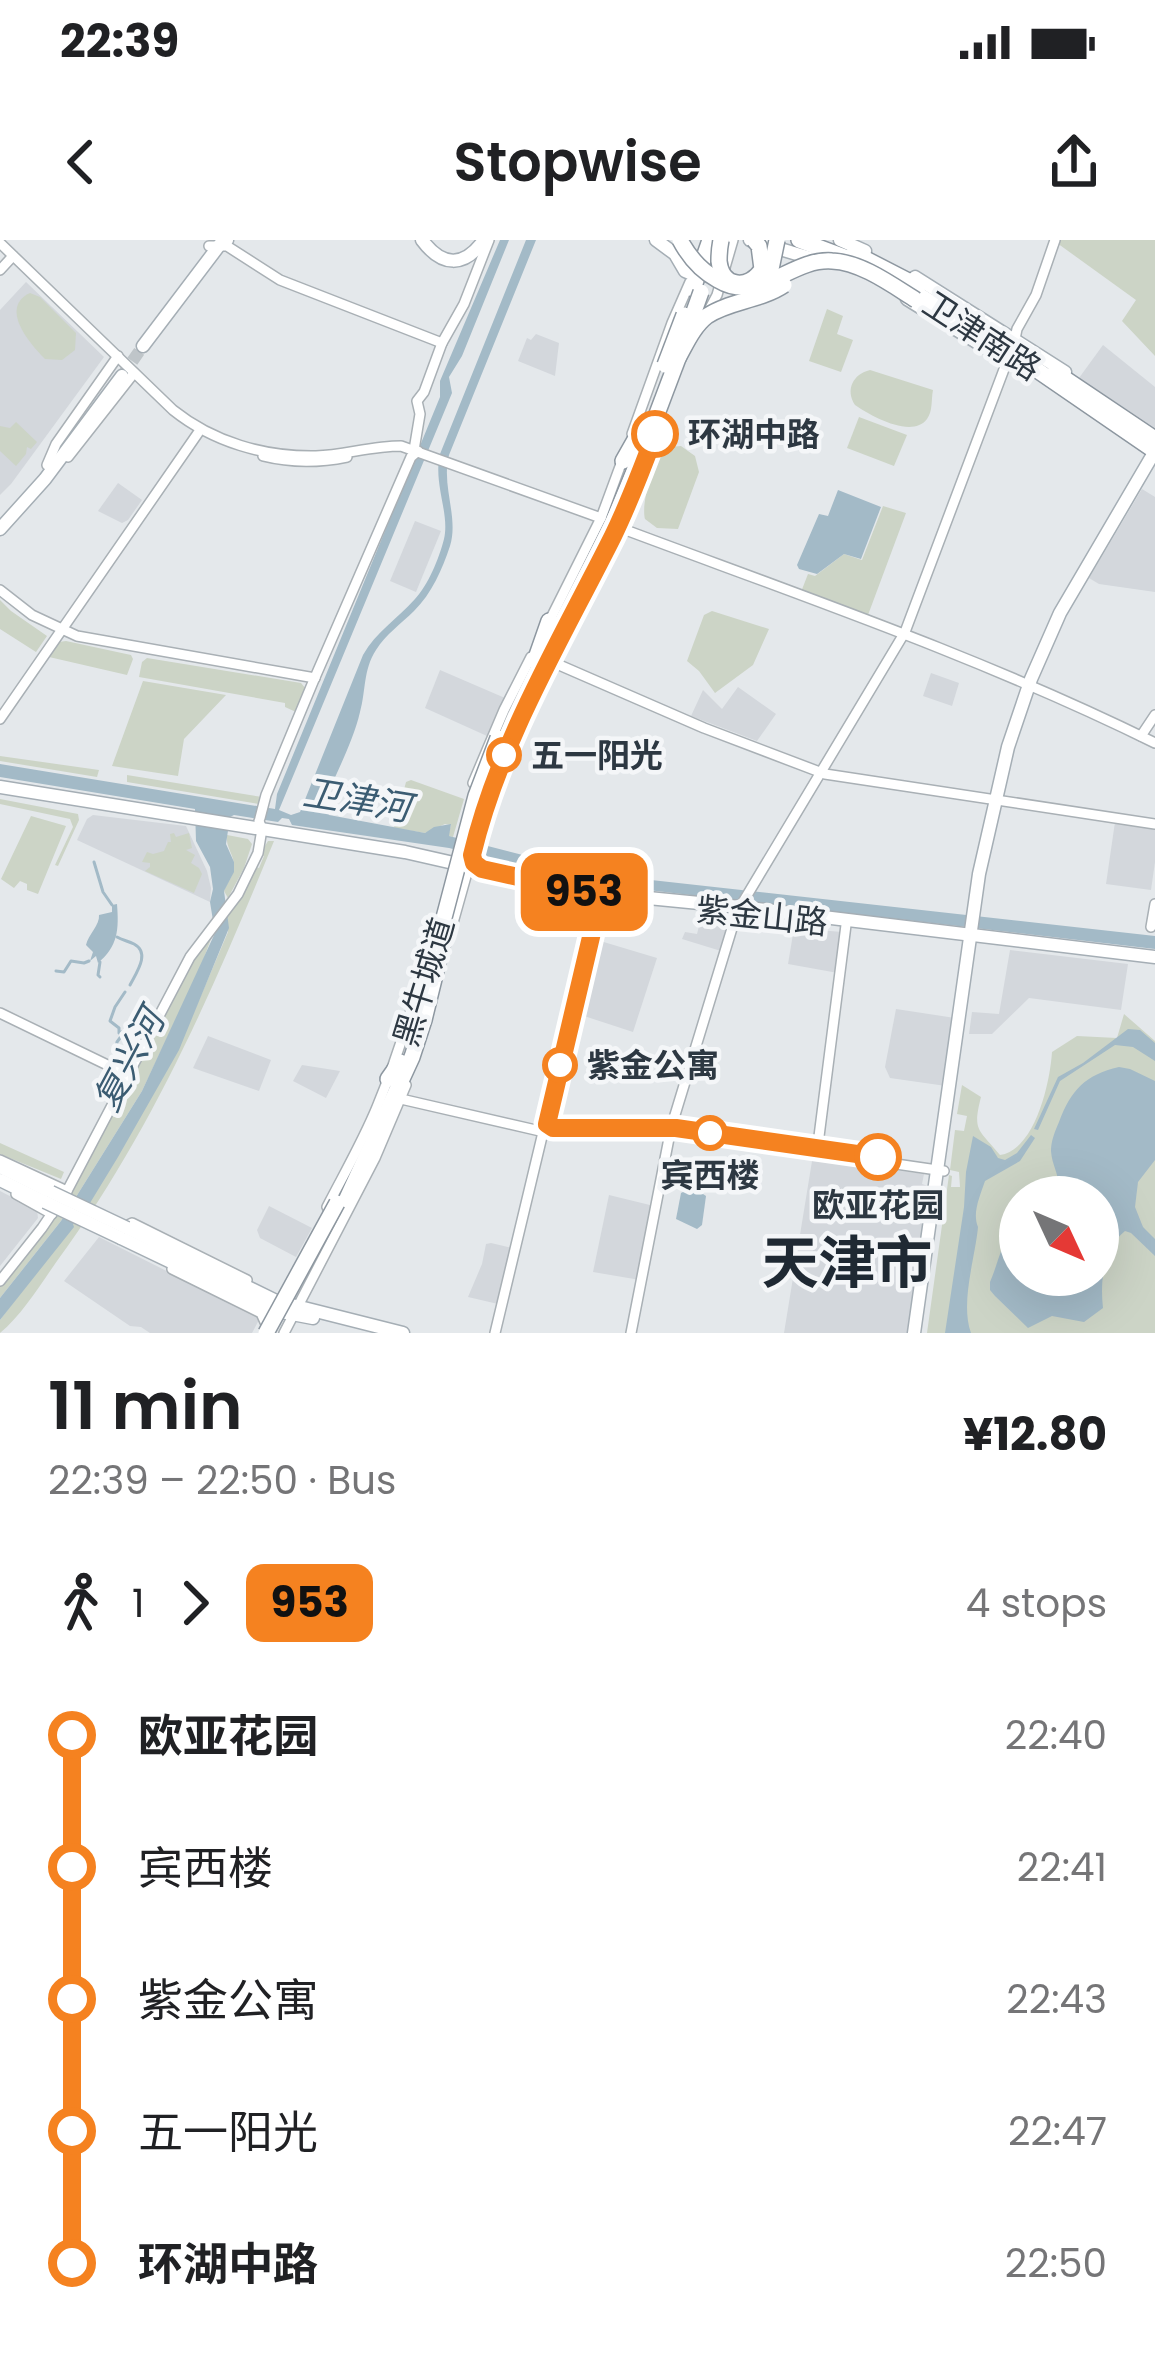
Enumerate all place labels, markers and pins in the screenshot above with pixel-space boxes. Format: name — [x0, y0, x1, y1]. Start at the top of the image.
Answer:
place label: 环湖中路 — [688, 411, 820, 458]
marker: 环湖中路 — [633, 412, 677, 456]
place label: 五一阳光 — [531, 732, 663, 779]
marker: 五一阳光 — [488, 739, 520, 771]
place label: 紫金公寓 — [587, 1042, 719, 1089]
marker: 紫金公寓 — [544, 1049, 576, 1081]
marker: 宾西楼 — [694, 1117, 726, 1149]
marker: 欧亚花园 — [856, 1135, 900, 1179]
place label: 宾西楼 — [661, 1152, 760, 1199]
place label: 欧亚花园 — [812, 1182, 944, 1229]

